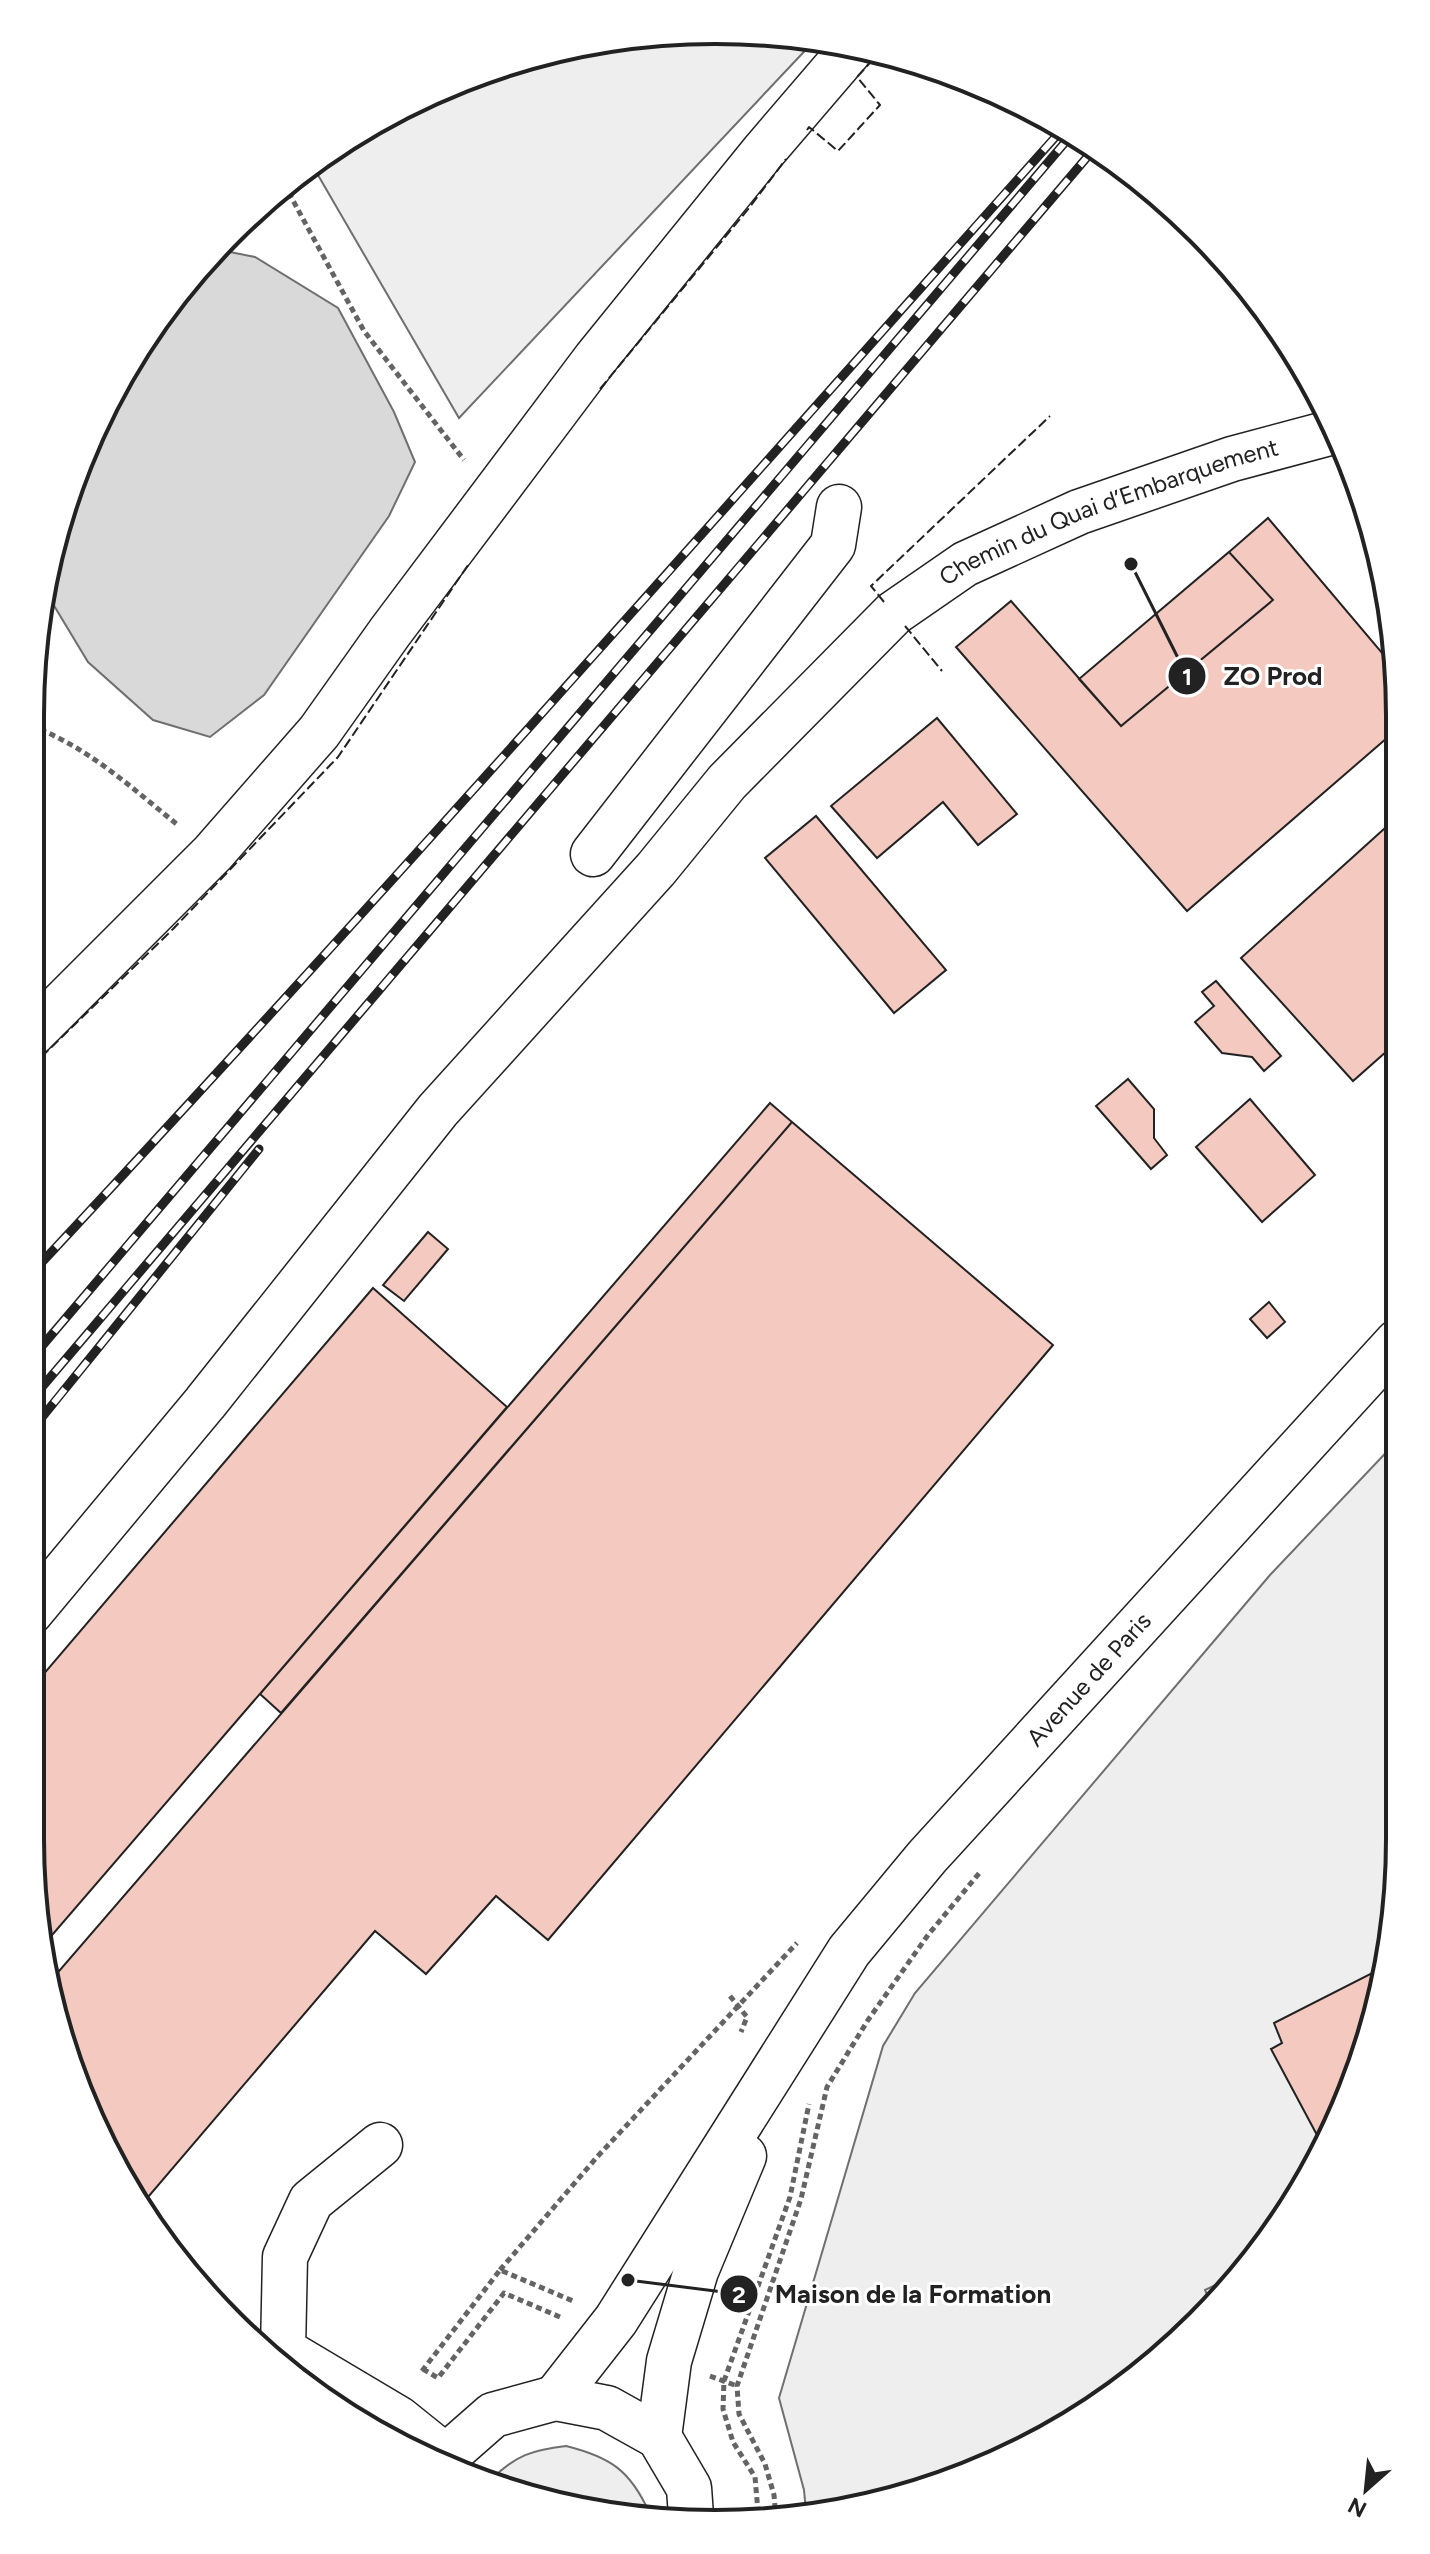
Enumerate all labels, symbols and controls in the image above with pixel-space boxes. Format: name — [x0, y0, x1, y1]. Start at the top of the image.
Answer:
street label: Chemin du Quai d’Embarquement — [933, 432, 1281, 591]
callout: ZO Prod — [1167, 651, 1338, 701]
text: ZO Prod — [1223, 660, 1323, 692]
text: 1 — [1182, 662, 1192, 691]
street label: Avenue de Paris — [1020, 1606, 1157, 1752]
callout: Maison de la Formation — [719, 2269, 1067, 2319]
text: Maison de la Formation — [775, 2278, 1051, 2310]
text: 2 — [732, 2280, 746, 2309]
north arrow — [1326, 2450, 1406, 2530]
text: N — [1343, 2491, 1371, 2523]

